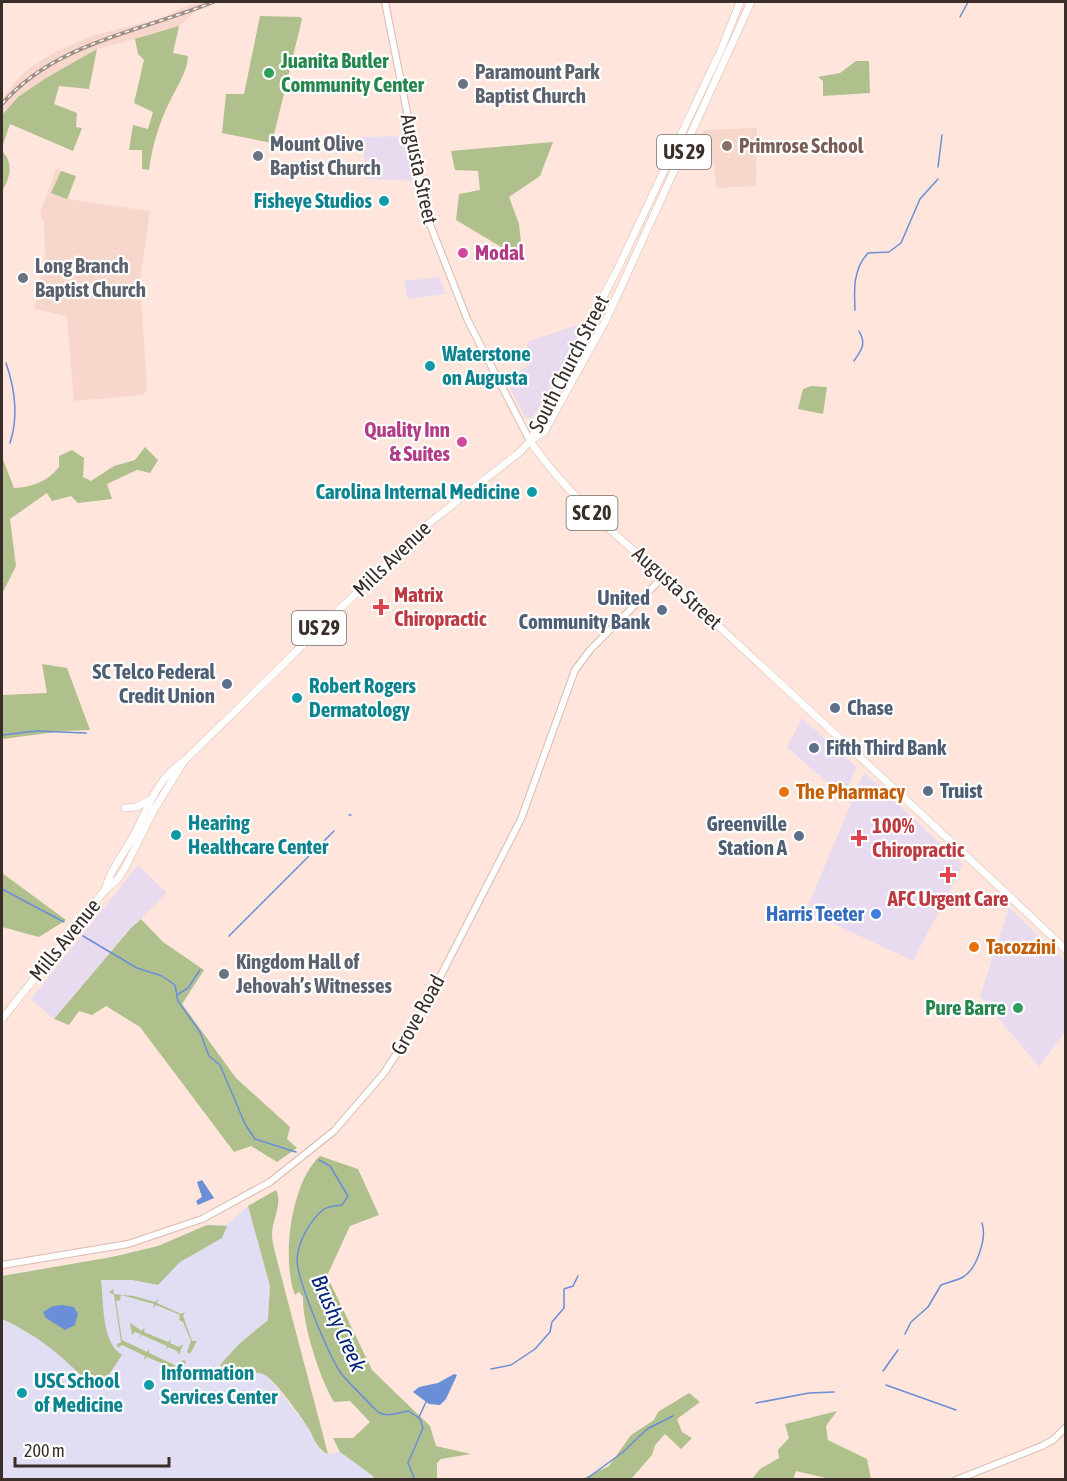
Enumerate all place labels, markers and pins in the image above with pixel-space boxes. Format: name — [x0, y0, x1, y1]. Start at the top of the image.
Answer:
place label: Juanita Butler Community Center — [280, 48, 425, 96]
place label: Paramount Park Baptist Church — [475, 59, 600, 107]
marker: Juanita Butler Community Center — [262, 66, 276, 80]
marker: Paramount Park Baptist Church — [456, 77, 470, 91]
place label: Mount Olive Baptist Church — [270, 131, 381, 179]
place label: Primrose School — [739, 133, 864, 157]
marker: Primrose School — [720, 139, 734, 153]
marker: Mount Olive Baptist Church — [251, 149, 265, 163]
place label: Fisheye Studios — [254, 188, 373, 212]
marker: Fisheye Studios — [377, 194, 391, 208]
place label: Modal — [475, 240, 525, 264]
marker: Modal — [456, 246, 470, 260]
place label: Long Branch Baptist Church — [35, 253, 146, 301]
marker: Long Branch Baptist Church — [16, 271, 30, 285]
place label: Waterstone on Augusta — [441, 341, 531, 389]
marker: Waterstone on Augusta — [423, 359, 437, 373]
place label: Quality Inn & Suites — [364, 417, 451, 465]
marker: Quality Inn & Suites — [455, 435, 469, 449]
place label: Carolina Internal Medicine — [315, 479, 520, 503]
marker: Carolina Internal Medicine — [525, 485, 539, 499]
place label: Matrix Chiropractic — [394, 582, 487, 630]
place label: United Community Bank — [519, 585, 651, 633]
marker: Matrix Chiropractic — [372, 598, 390, 616]
marker: United Community Bank — [655, 603, 669, 617]
place label: SC Telco Federal Credit Union — [92, 659, 215, 707]
place label: Robert Rogers Dermatology — [309, 673, 416, 721]
marker: SC Telco Federal Credit Union — [220, 677, 234, 691]
marker: Robert Rogers Dermatology — [290, 691, 304, 705]
place label: Chase — [847, 695, 893, 719]
marker: Chase — [828, 701, 842, 715]
place label: Fifth Third Bank — [826, 735, 947, 759]
marker: Fifth Third Bank — [807, 741, 821, 755]
place label: Truist — [940, 778, 983, 802]
place label: The Pharmacy — [796, 779, 905, 803]
marker: Truist — [921, 784, 935, 798]
marker: The Pharmacy — [777, 785, 791, 799]
place label: Hearing Healthcare Center — [188, 810, 329, 858]
place label: Greenville Station A — [707, 811, 788, 859]
place label: 100% Chiropractic — [872, 813, 965, 861]
marker: Hearing Healthcare Center — [169, 828, 183, 842]
marker: Greenville Station A — [792, 829, 806, 843]
marker: 100% Chiropractic — [850, 829, 868, 847]
marker: AFC Urgent Care — [939, 866, 957, 884]
place label: AFC Urgent Care — [886, 886, 1009, 910]
place label: Harris Teeter — [766, 901, 865, 925]
marker: Harris Teeter — [869, 907, 883, 921]
place label: Tacozzini — [986, 934, 1056, 958]
marker: Tacozzini — [967, 940, 981, 954]
place label: Kingdom Hall of Jehovah’s Witnesses — [235, 949, 393, 997]
marker: Kingdom Hall of Jehovah’s Witnesses — [217, 967, 231, 981]
place label: Pure Barre — [925, 995, 1006, 1019]
marker: Pure Barre — [1011, 1001, 1025, 1015]
place label: Information Services Center — [161, 1360, 278, 1408]
place label: USC School of Medicine — [34, 1368, 123, 1416]
marker: Information Services Center — [142, 1378, 156, 1392]
marker: USC School of Medicine — [15, 1386, 29, 1400]

